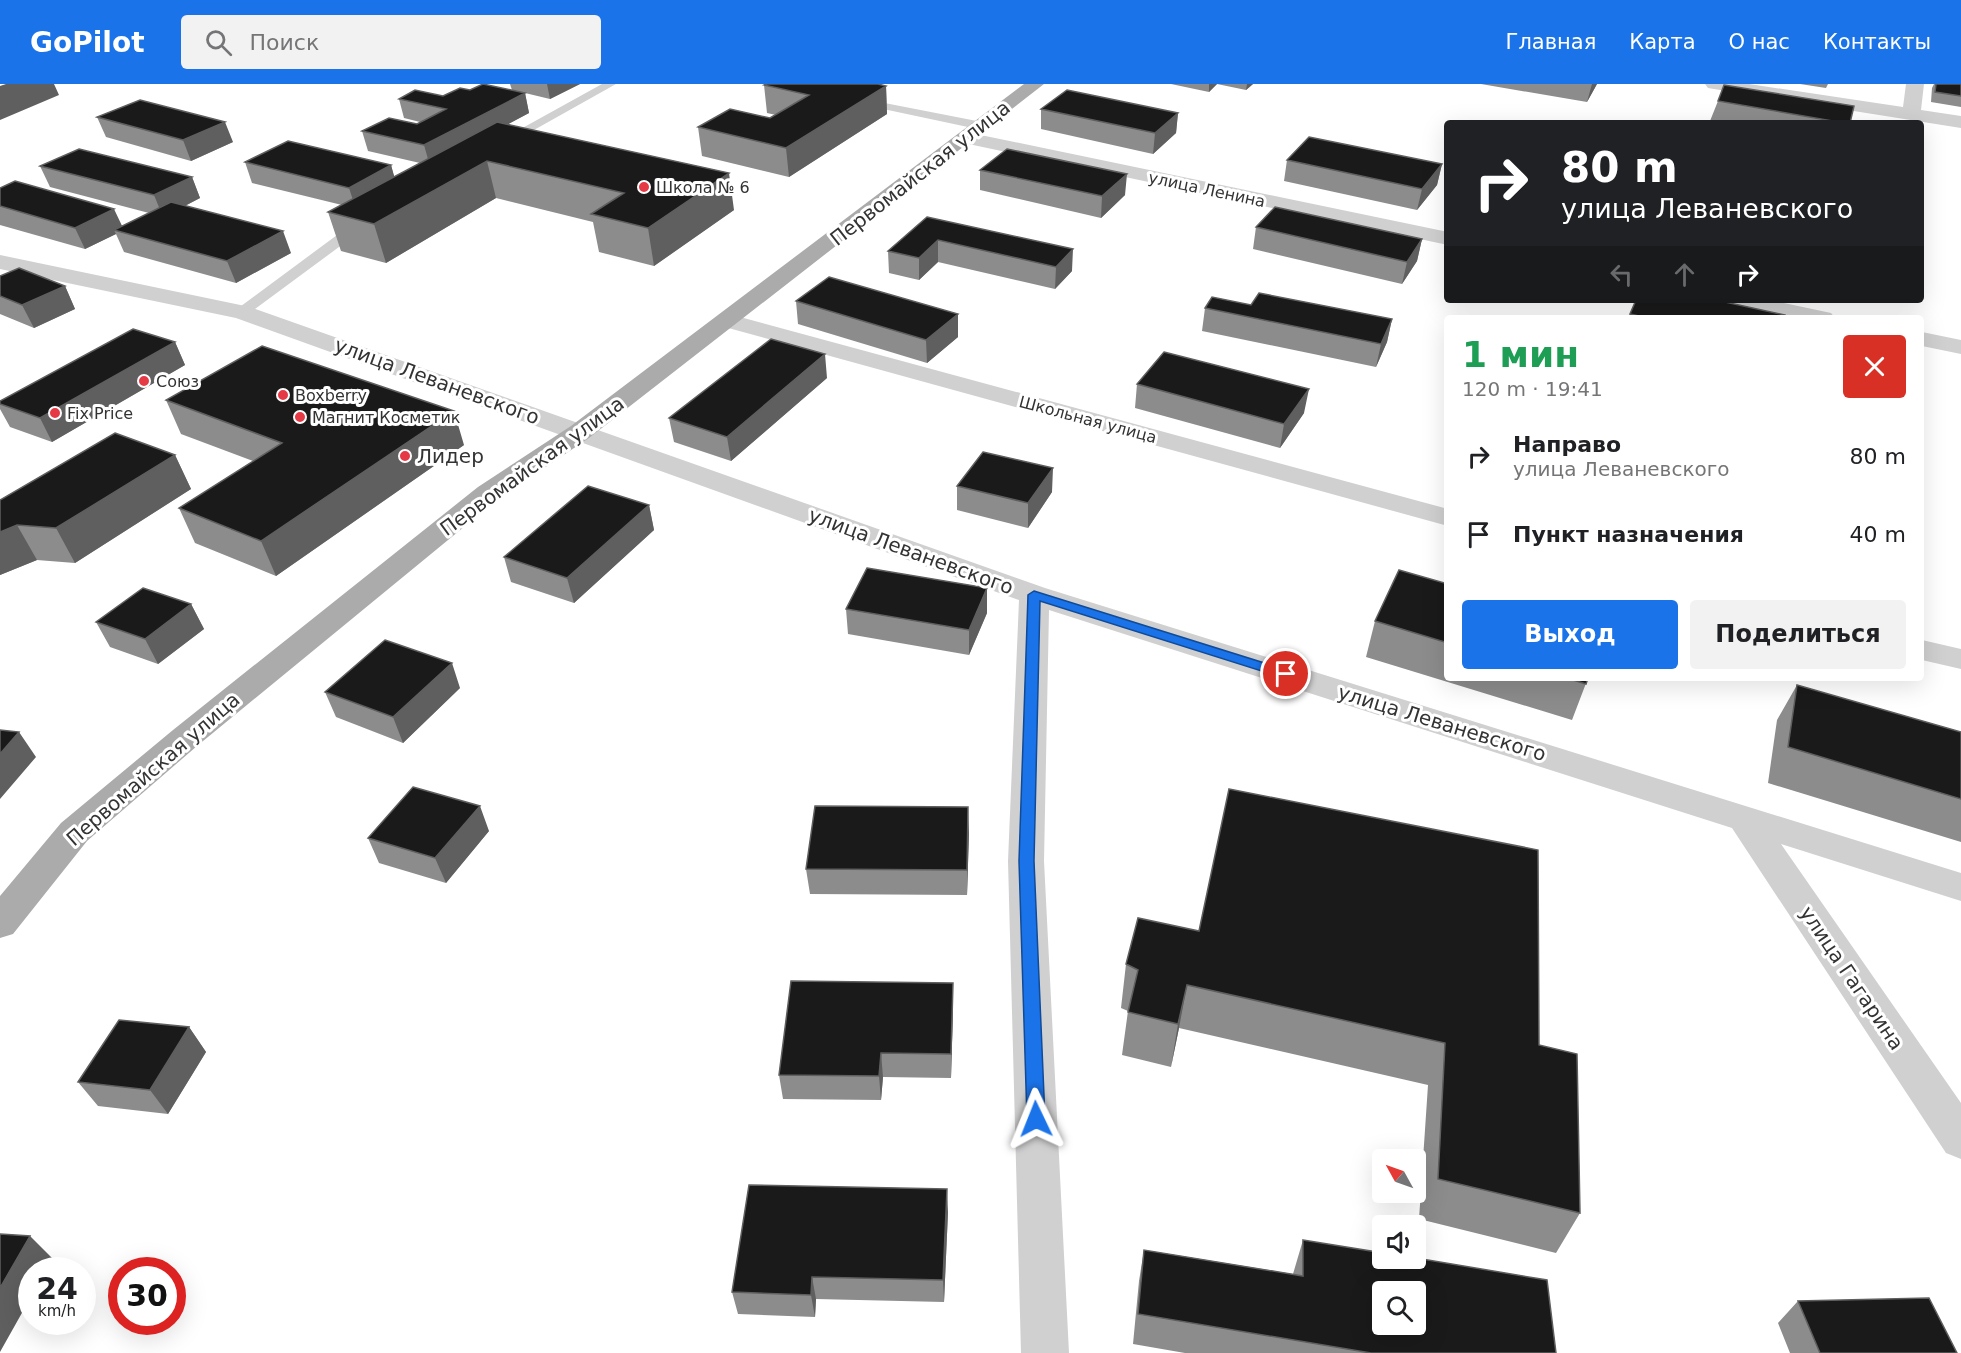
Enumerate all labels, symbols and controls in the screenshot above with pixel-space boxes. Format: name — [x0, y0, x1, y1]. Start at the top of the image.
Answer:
search box — [181, 15, 601, 69]
text: GoPilot — [30, 26, 145, 59]
icon: search — [202, 26, 235, 59]
text: Поиск — [250, 30, 319, 55]
text: Главная — [1506, 30, 1596, 54]
text: Карта — [1629, 30, 1696, 54]
text: О нас — [1729, 30, 1790, 54]
text: Контакты — [1823, 30, 1931, 54]
street label: Первомайская улица — [825, 95, 1015, 251]
text: 80 m — [1561, 143, 1678, 192]
icon: right — [1462, 144, 1540, 222]
street label: улица Ленина — [1147, 168, 1267, 211]
place label: Школа № 6 — [656, 178, 750, 197]
marker: Школа № 6 — [637, 180, 651, 194]
text: улица Леваневского — [1561, 193, 1853, 224]
icon: left — [1605, 258, 1638, 291]
icon: ahead — [1668, 258, 1701, 291]
icon: right — [1731, 258, 1764, 291]
street label: улица Леваневского — [331, 333, 543, 429]
text: 1 мин — [1462, 334, 1579, 375]
button: close — [1843, 335, 1906, 398]
place label: Союз — [156, 372, 199, 391]
marker: Союз — [137, 374, 151, 388]
text: 120 m · 19:41 — [1462, 377, 1603, 401]
place label: Boxberry — [295, 386, 367, 405]
marker: Boxberry — [276, 388, 290, 402]
street label: Первомайская улица — [435, 391, 629, 541]
street label: Школьная улица — [1017, 392, 1159, 447]
place label: Fix Price — [67, 404, 133, 423]
marker: Fix Price — [48, 406, 62, 420]
place label: Магнит Косметик — [312, 408, 461, 427]
marker: Магнит Косметик — [293, 410, 307, 424]
text: Направо — [1513, 432, 1621, 457]
icon: right — [1462, 440, 1495, 473]
place label: Лидер — [417, 444, 484, 468]
text: 80 m — [1850, 444, 1906, 469]
marker: Лидер — [398, 449, 412, 463]
text: улица Леваневского — [1513, 457, 1729, 481]
street label: улица Леваневского — [805, 503, 1017, 599]
icon: arrive — [1462, 518, 1495, 551]
text: Пункт назначения — [1513, 522, 1744, 547]
text: 40 m — [1850, 522, 1906, 547]
button: Выход — [1462, 600, 1678, 669]
button: Поделиться — [1690, 600, 1906, 669]
pin — [1260, 648, 1311, 699]
icon: arrive — [1269, 657, 1302, 690]
street label: улица Леваневского — [1335, 680, 1549, 766]
street label: Первомайская улица — [61, 687, 245, 851]
street label: улица Гагарина — [1795, 902, 1909, 1054]
position arrow — [1004, 1087, 1068, 1151]
north arrow — [1372, 1149, 1426, 1203]
map controls — [1372, 1149, 1426, 1335]
button: sound — [1372, 1215, 1426, 1269]
speed limit sign: 30 — [108, 1257, 186, 1335]
text: 24 — [36, 1271, 78, 1306]
button: search — [1372, 1281, 1426, 1335]
text: km/h — [38, 1302, 76, 1320]

